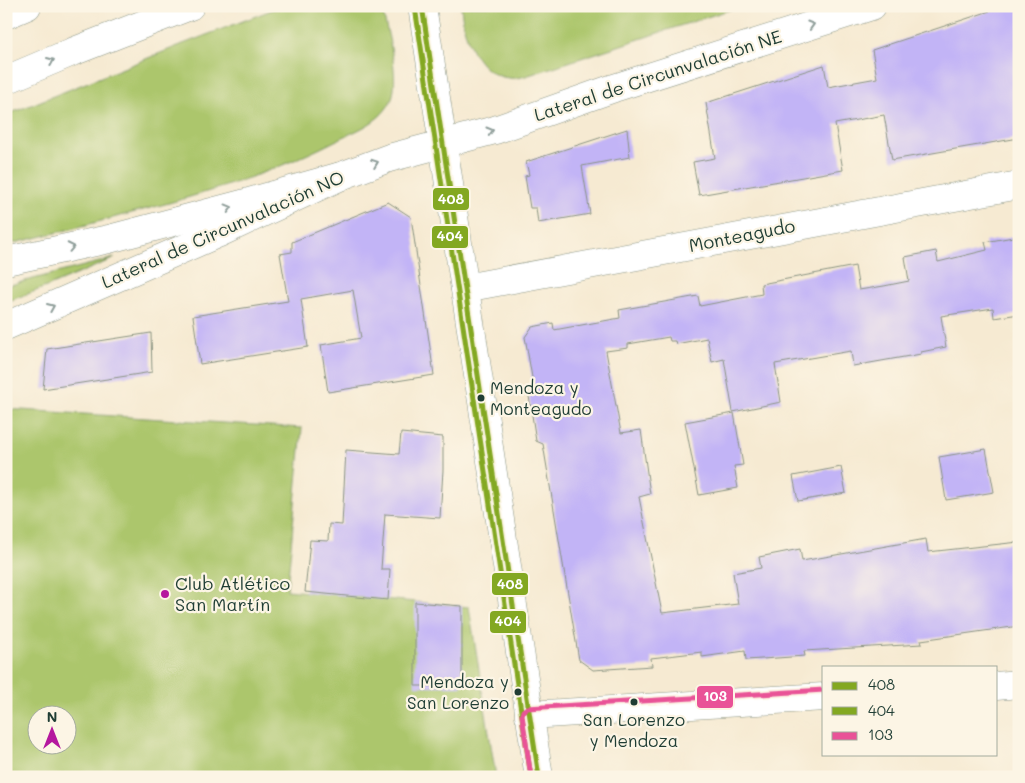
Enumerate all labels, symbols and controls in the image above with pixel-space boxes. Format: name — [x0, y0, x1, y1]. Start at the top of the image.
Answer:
one-way arrow — [806, 21, 814, 31]
street label: Lateral de Circunvalación NE — [531, 24, 785, 126]
one-way arrow — [46, 57, 55, 67]
one-way arrow — [486, 127, 494, 137]
one-way arrow — [371, 159, 379, 169]
street label: Lateral de Circunvalación NO — [98, 165, 348, 294]
line badge: 408 — [432, 187, 470, 211]
text: 408 — [438, 189, 465, 208]
one-way arrow — [224, 203, 232, 213]
street label: Monteagudo — [687, 213, 797, 257]
line badge: 404 — [431, 225, 469, 249]
text: 404 — [437, 226, 463, 245]
one-way arrow — [67, 243, 76, 253]
one-way arrow — [46, 303, 55, 314]
place label: Mendoza y Monteagudo — [490, 376, 592, 419]
marker: Mendoza y Monteagudo — [476, 393, 486, 403]
place label: Club Atlético San Martín — [175, 571, 290, 616]
line badge: 408 — [491, 572, 529, 596]
text: 408 — [497, 574, 524, 593]
marker: Club Atlético San Martín — [159, 588, 171, 600]
line badge: 404 — [489, 610, 527, 634]
text: 404 — [495, 611, 521, 630]
legend — [822, 666, 998, 756]
place label: Mendoza y San Lorenzo — [407, 670, 509, 713]
text: 408 — [868, 674, 895, 694]
line badge: 103 — [696, 685, 734, 709]
text: 103 — [703, 686, 727, 705]
marker: Mendoza y San Lorenzo — [513, 687, 523, 697]
marker: San Lorenzo y Mendoza — [629, 697, 639, 707]
text: 404 — [868, 700, 895, 720]
north arrow — [28, 706, 78, 756]
text: N — [47, 707, 57, 726]
place label: San Lorenzo y Mendoza — [583, 708, 685, 751]
text: 103 — [868, 724, 893, 744]

